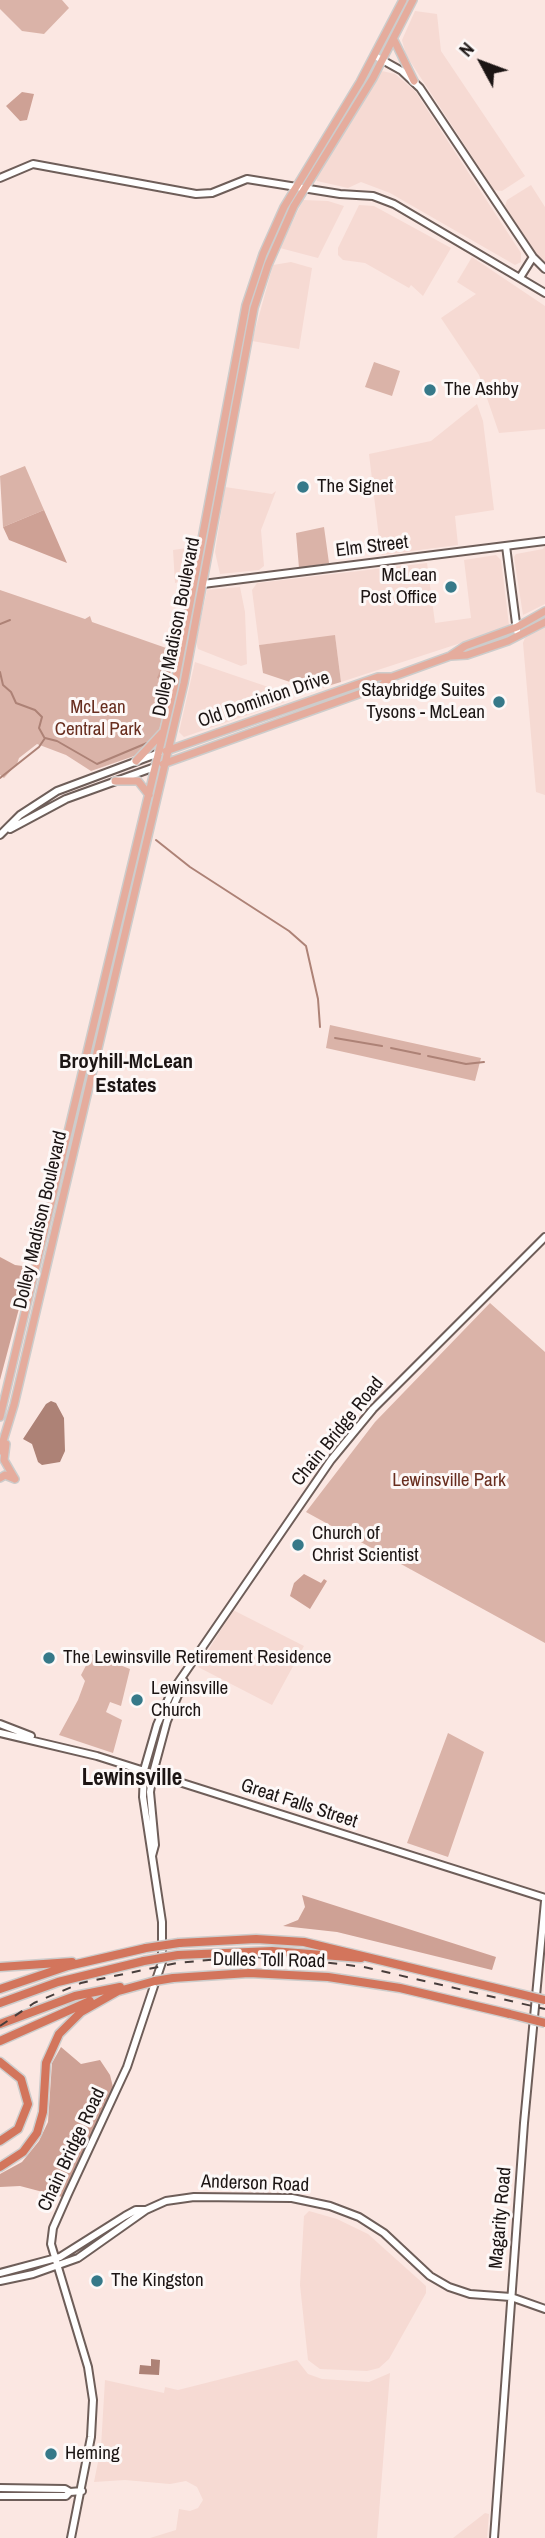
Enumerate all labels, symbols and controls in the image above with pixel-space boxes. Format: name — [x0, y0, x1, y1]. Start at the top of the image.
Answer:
north arrow — [447, 28, 517, 98]
text: N — [453, 36, 480, 62]
place label: The Ashby — [444, 379, 518, 401]
marker: The Ashby — [422, 382, 438, 398]
place label: The Signet — [317, 476, 393, 498]
marker: The Signet — [295, 479, 311, 495]
street label: Elm Street — [335, 531, 409, 563]
street label: Dolley Madison Boulevard — [148, 536, 206, 718]
place label: McLean Post Office — [360, 565, 437, 609]
marker: McLean Post Office — [443, 579, 459, 595]
street label: Old Dominion Drive — [195, 667, 333, 733]
place label: Staybridge Suites Tysons - McLean — [361, 680, 485, 724]
marker: Staybridge Suites Tysons - McLean — [491, 694, 507, 710]
park label: McLean Central Park — [55, 697, 141, 741]
district label: Broyhill-McLean Estates — [59, 1049, 193, 1099]
street label: Dolley Madison Boulevard — [9, 1129, 73, 1311]
street label: Chain Bridge Road — [287, 1373, 389, 1491]
park label: Lewinsville Park — [392, 1470, 506, 1492]
place label: Church of Christ Scientist — [312, 1523, 419, 1567]
marker: Church of Christ Scientist — [290, 1537, 306, 1553]
place label: The Lewinsville Retirement Residence — [63, 1647, 331, 1669]
marker: The Lewinsville Retirement Residence — [41, 1650, 57, 1666]
place label: Lewinsville Church — [151, 1678, 228, 1722]
marker: Lewinsville Church — [129, 1692, 145, 1708]
district label: Lewinsville — [82, 1765, 182, 1793]
street label: Great Falls Street — [238, 1774, 360, 1834]
street label: Dulles Toll Road — [213, 1949, 325, 1973]
street label: Chain Bridge Road — [33, 2085, 111, 2215]
street label: Magarity Road — [485, 2166, 517, 2270]
street label: Anderson Road — [201, 2171, 309, 2197]
place label: The Kingston — [111, 2270, 204, 2292]
marker: The Kingston — [89, 2273, 105, 2289]
place label: Heming — [65, 2443, 120, 2465]
marker: Heming — [43, 2446, 59, 2462]

